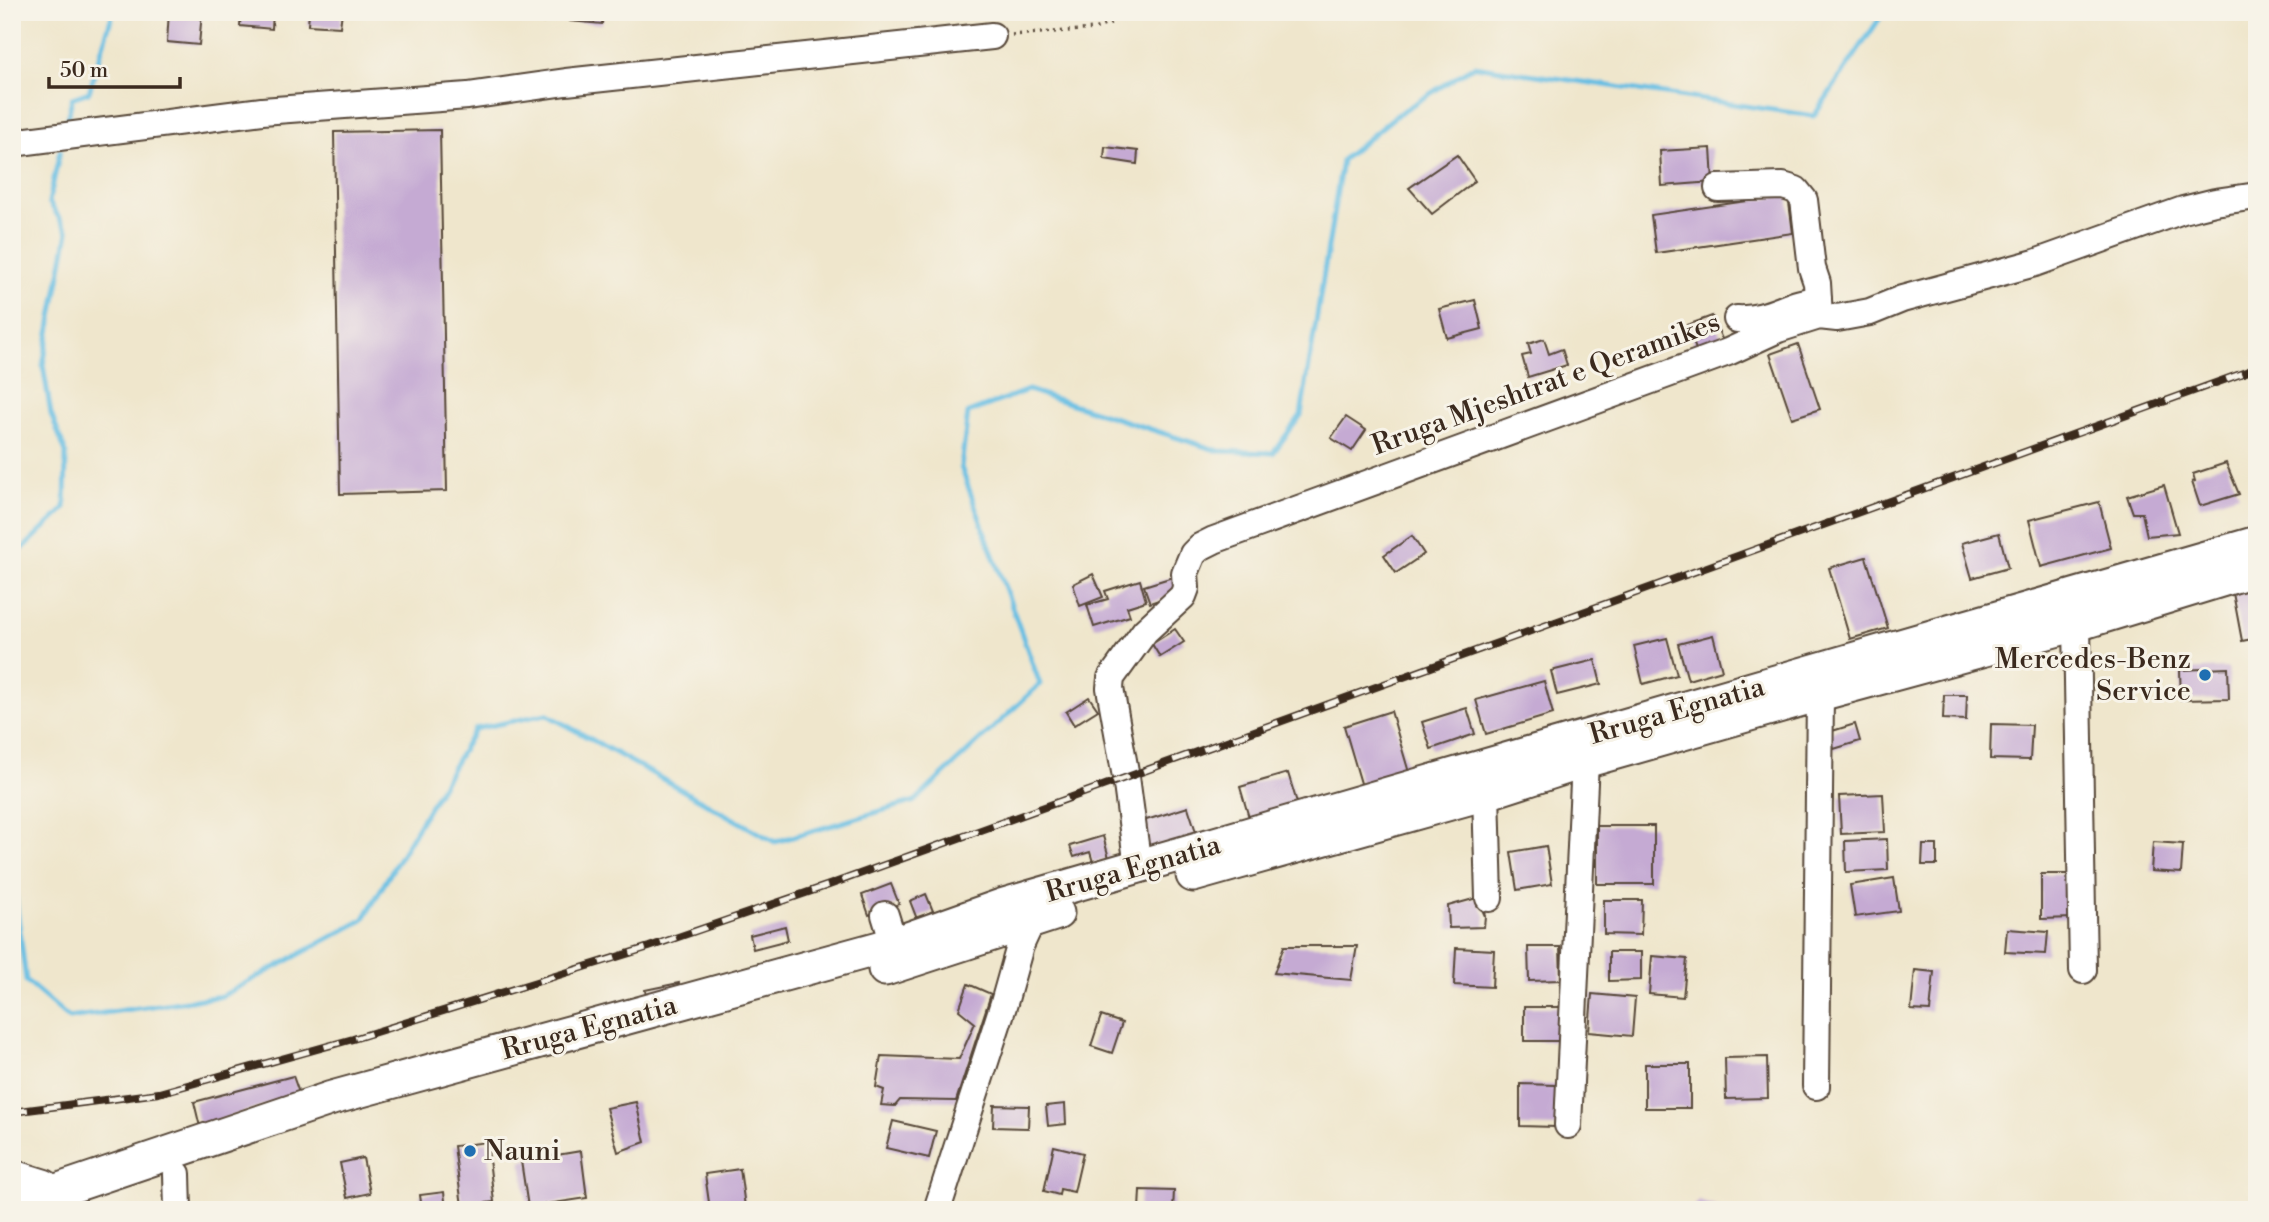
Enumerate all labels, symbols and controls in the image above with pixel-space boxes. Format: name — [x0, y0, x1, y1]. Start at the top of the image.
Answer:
scale bar — [49, 46, 180, 90]
text: 50 m — [60, 58, 108, 84]
street label: Rruga Mjeshtrat e Qeramikes — [1367, 305, 1725, 463]
place label: Mercedes-Benz Service — [1995, 642, 2191, 709]
marker: Mercedes-Benz Service — [2197, 667, 2213, 683]
street label: Rruga Egnatia — [1585, 669, 1769, 753]
street label: Rruga Egnatia — [1041, 827, 1225, 911]
street label: Rruga Egnatia — [497, 988, 682, 1068]
place label: Nauni — [484, 1134, 560, 1169]
marker: Nauni — [462, 1143, 478, 1159]

